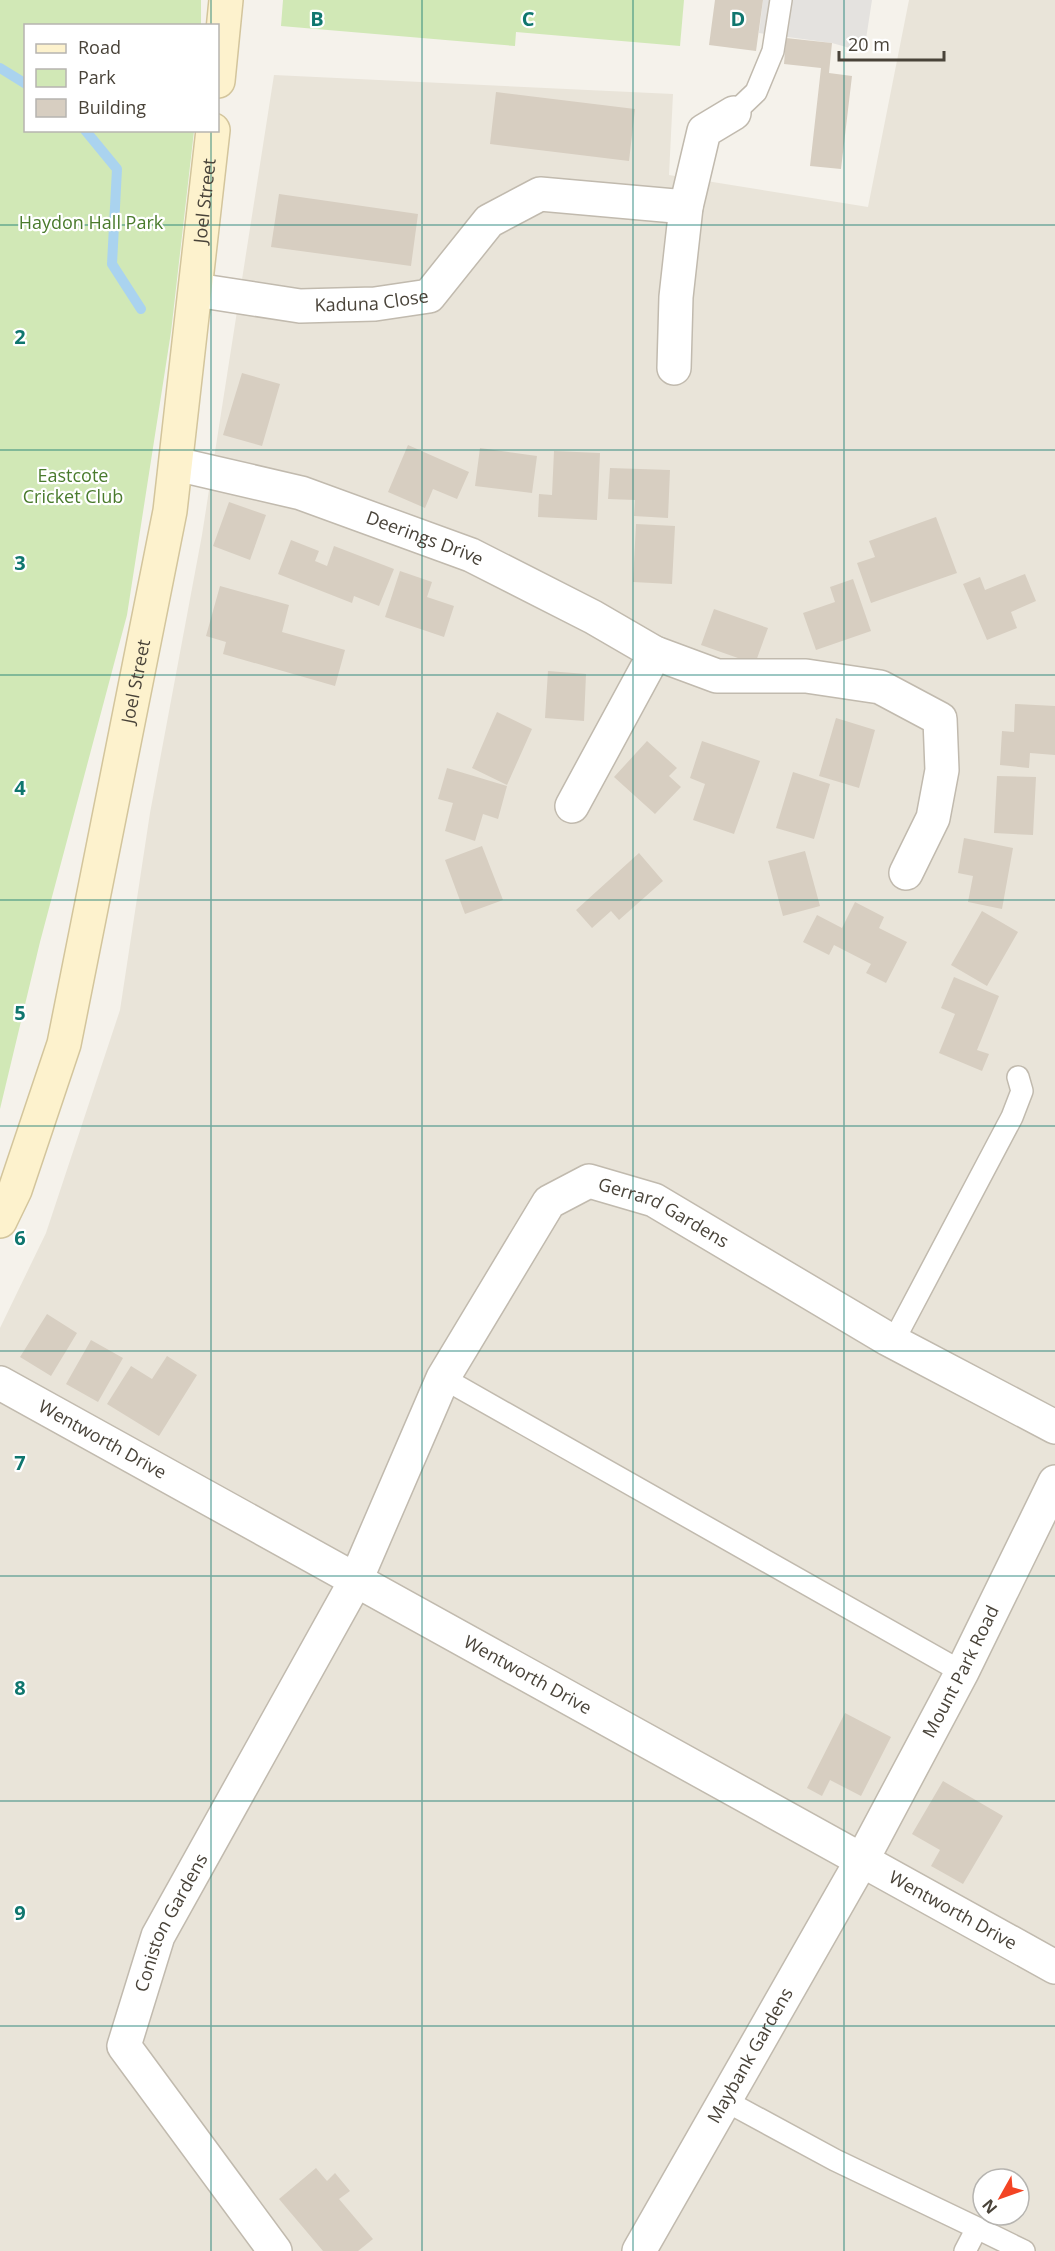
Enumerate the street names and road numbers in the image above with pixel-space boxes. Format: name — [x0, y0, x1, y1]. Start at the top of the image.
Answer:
street label: Joel Street — [187, 157, 221, 246]
street label: Kaduna Close — [314, 283, 430, 317]
street label: Deerings Drive — [363, 505, 488, 570]
street label: Joel Street — [115, 637, 155, 727]
street label: Gerrard Gardens — [596, 1171, 733, 1253]
street label: Wentworth Drive — [35, 1394, 171, 1484]
street label: Mount Park Road — [916, 1601, 1004, 1741]
street label: Wentworth Drive — [460, 1629, 596, 1719]
street label: Coniston Gardens — [128, 1849, 213, 1995]
street label: Wentworth Drive — [885, 1865, 1021, 1955]
street label: Maybank Gardens — [701, 1983, 798, 2127]

